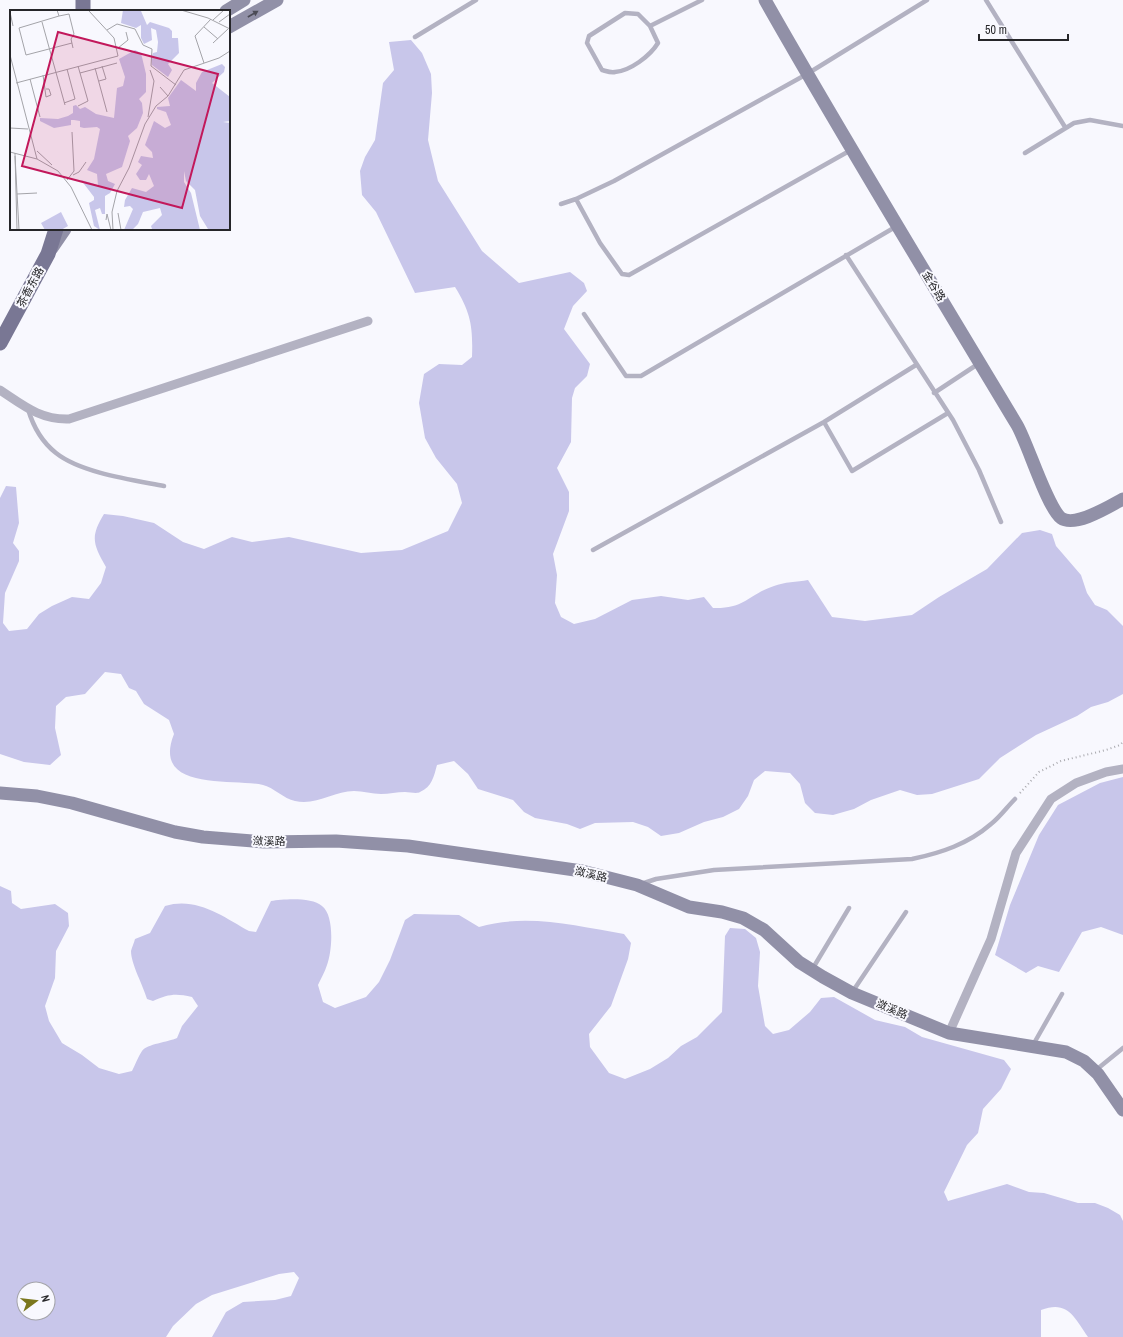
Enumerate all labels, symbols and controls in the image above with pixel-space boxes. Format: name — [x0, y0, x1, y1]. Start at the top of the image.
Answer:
inset map — [10, 10, 230, 230]
one-way arrow — [247, 10, 259, 17]
scale bar — [979, 16, 1068, 42]
text: 50 m — [985, 22, 1007, 38]
street label: 茶香东路 — [13, 264, 47, 310]
street label: 金谷路 — [920, 268, 948, 304]
street label: 潋溪路 — [252, 834, 286, 848]
street label: 潋溪路 — [573, 863, 609, 885]
street label: 潋溪路 — [874, 996, 910, 1022]
north arrow — [16, 1281, 56, 1321]
text: N — [38, 1293, 53, 1303]

